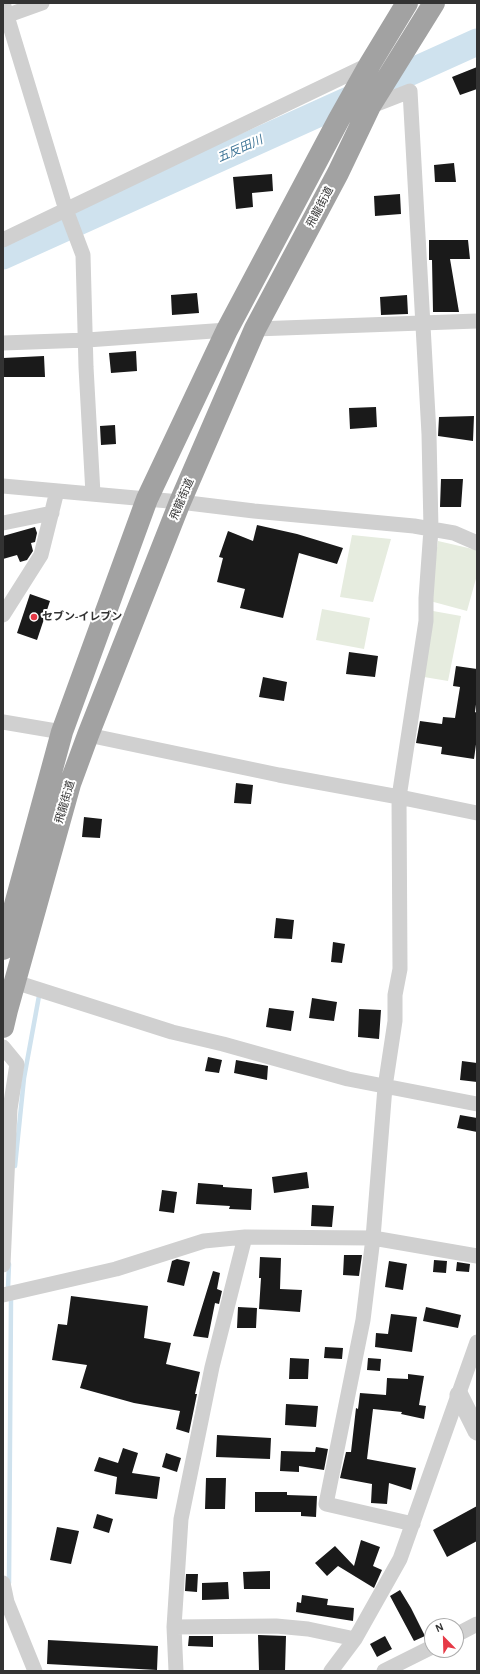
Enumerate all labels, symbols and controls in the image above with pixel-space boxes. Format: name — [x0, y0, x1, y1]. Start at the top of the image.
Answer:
water label: 五反田川 — [215, 133, 265, 165]
street label: 飛龍街道 — [304, 184, 336, 230]
street label: 飛龍街道 — [167, 476, 197, 522]
place label: セブン-イレブン — [42, 610, 122, 624]
marker: セブン-イレブン — [29, 612, 39, 622]
street label: 飛龍街道 — [53, 779, 77, 825]
north arrow — [424, 1618, 464, 1658]
text: N — [434, 1621, 445, 1634]

